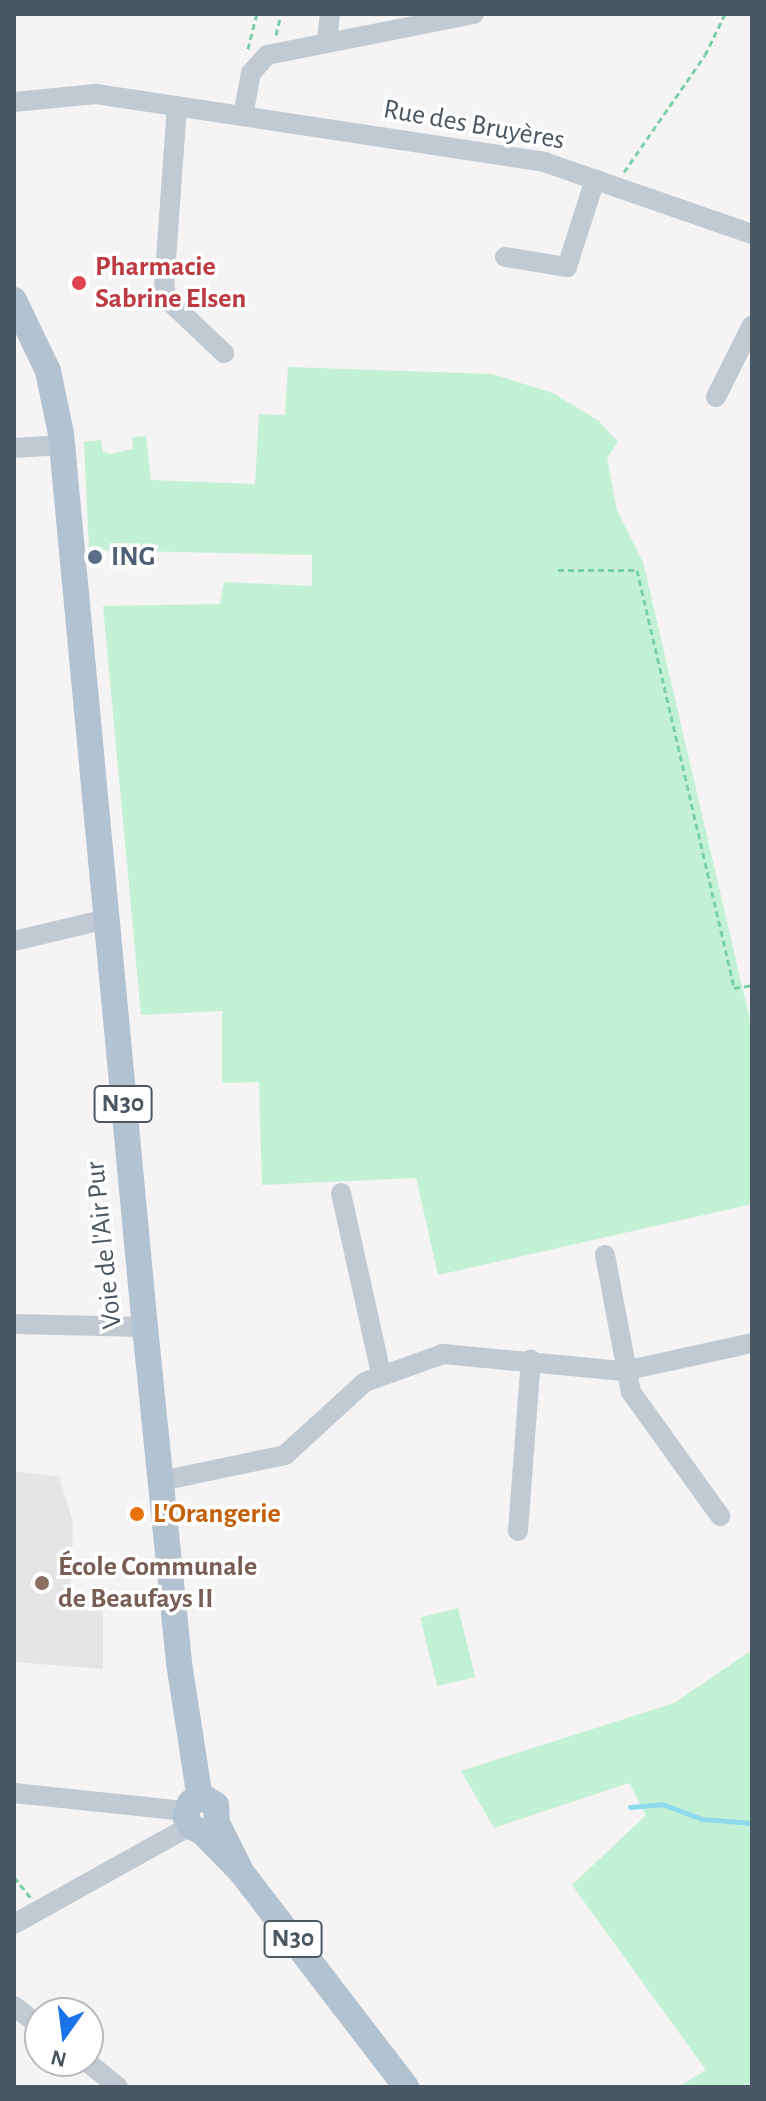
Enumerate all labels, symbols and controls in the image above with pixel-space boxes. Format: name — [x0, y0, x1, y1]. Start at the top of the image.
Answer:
street label: Rue des Bruyères — [381, 93, 567, 157]
place label: Pharmacie Sabrine Elsen — [95, 250, 246, 316]
marker: Pharmacie Sabrine Elsen — [70, 274, 88, 292]
place label: ING — [111, 540, 155, 574]
marker: ING — [86, 548, 104, 566]
road number: N30 — [93, 1082, 153, 1126]
street label: Voie de l'Air Pur — [78, 1160, 130, 1330]
place label: L'Orangerie — [153, 1497, 281, 1531]
marker: L'Orangerie — [128, 1505, 146, 1523]
place label: École Communale de Beaufays II — [58, 1550, 257, 1616]
marker: École Communale de Beaufays II — [33, 1574, 51, 1592]
road number: N30 — [263, 1917, 323, 1961]
north arrow — [24, 1997, 104, 2077]
text: N — [49, 2046, 69, 2071]

